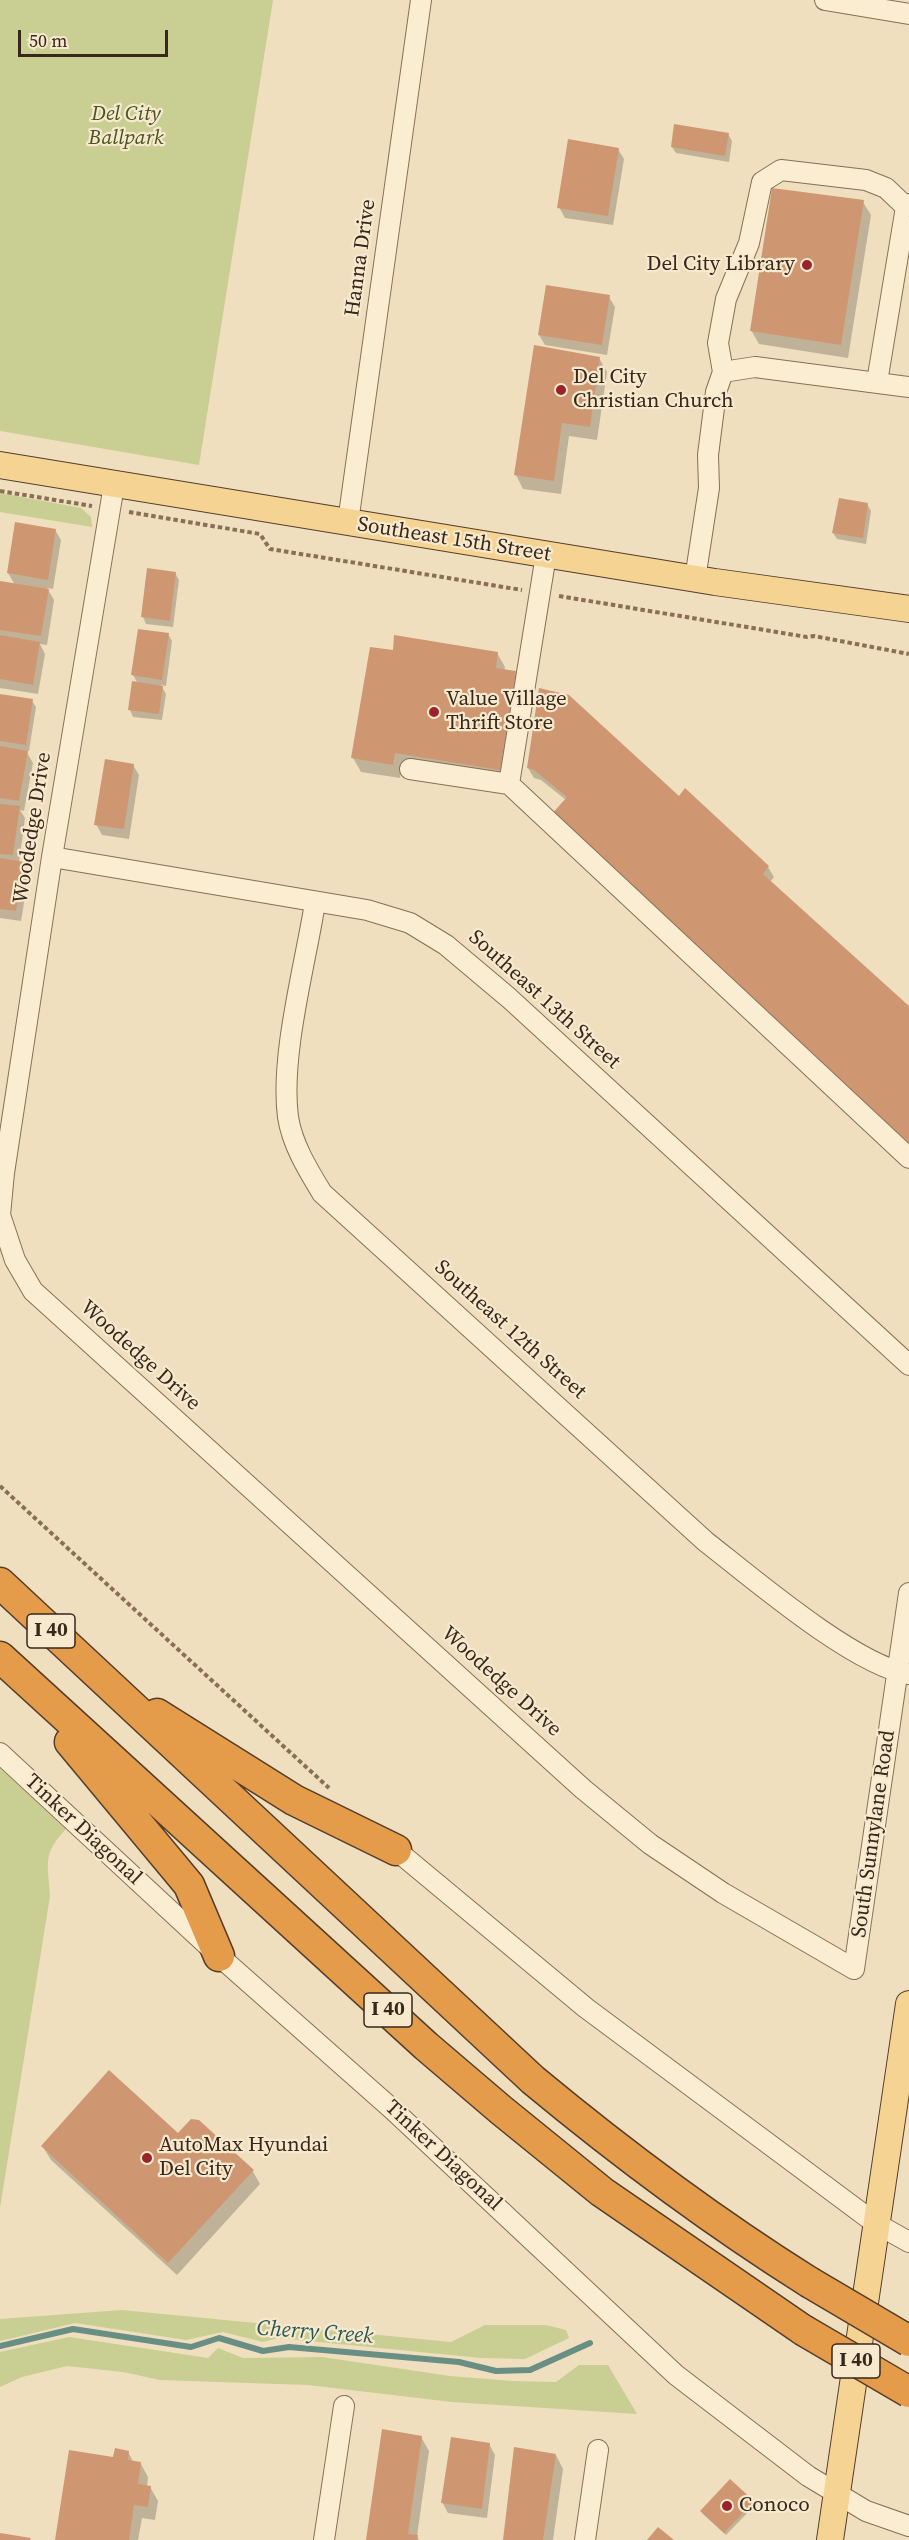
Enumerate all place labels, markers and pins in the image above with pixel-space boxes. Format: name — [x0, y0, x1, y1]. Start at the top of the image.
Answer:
place label: Del City Library — [646, 252, 795, 278]
marker: Del City Library — [800, 258, 814, 272]
place label: Del City Christian Church — [573, 365, 734, 415]
marker: Del City Christian Church — [554, 383, 568, 397]
place label: Value Village Thrift Store — [446, 687, 567, 737]
marker: Value Village Thrift Store — [427, 705, 441, 719]
place label: AutoMax Hyundai Del City — [159, 2133, 328, 2183]
marker: AutoMax Hyundai Del City — [140, 2151, 154, 2165]
place label: Conoco — [739, 2493, 810, 2519]
marker: Conoco — [720, 2499, 734, 2513]

